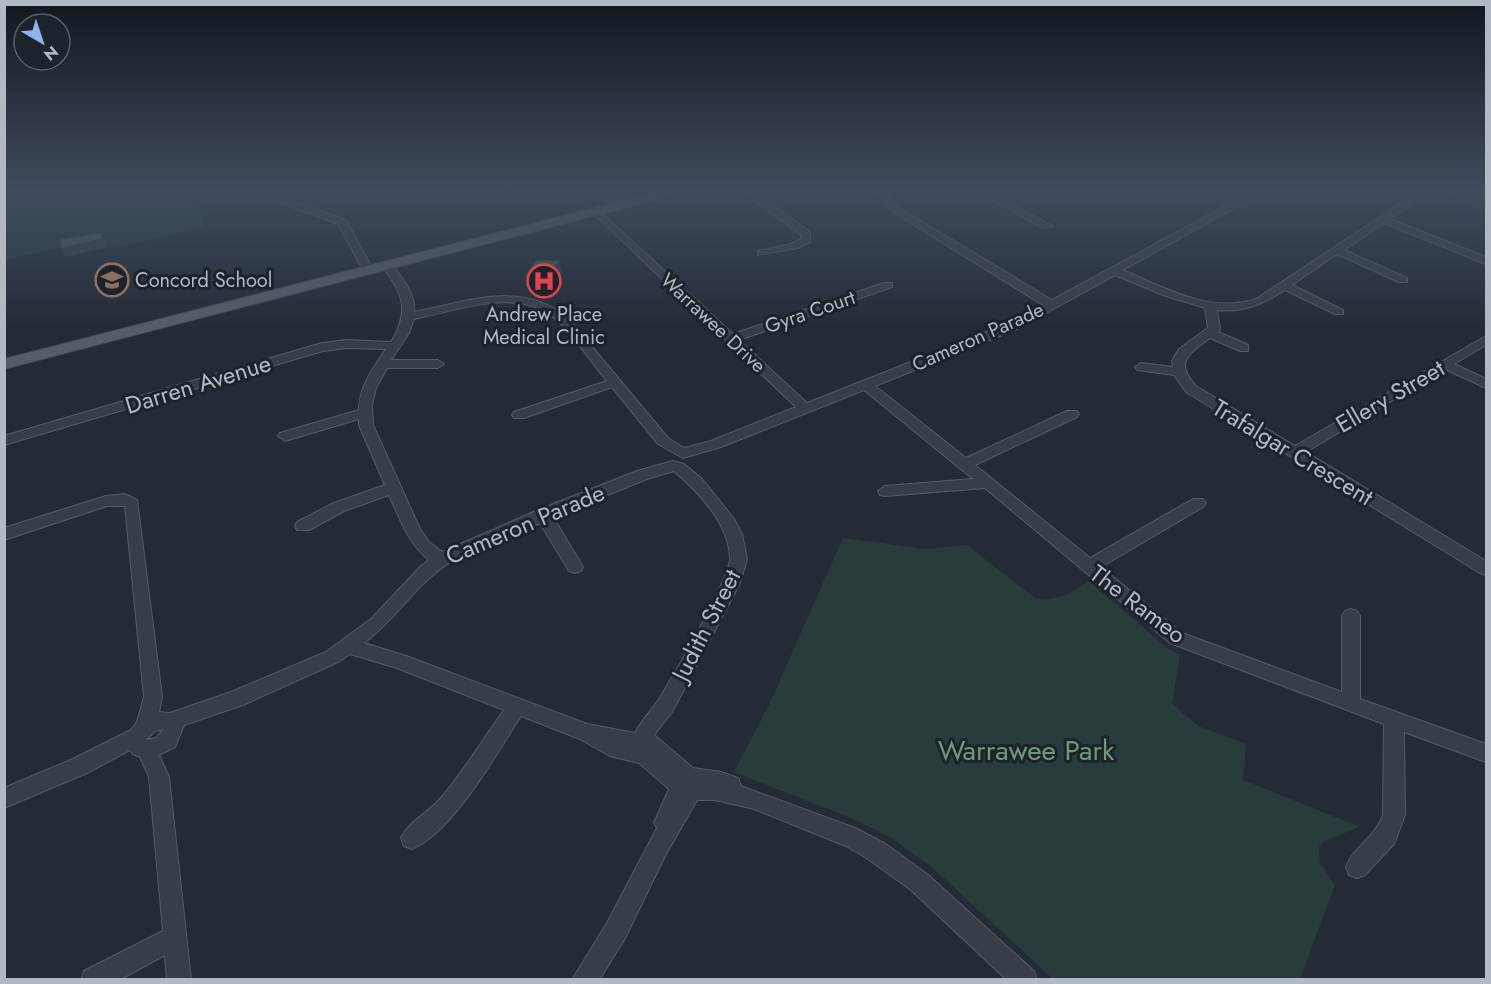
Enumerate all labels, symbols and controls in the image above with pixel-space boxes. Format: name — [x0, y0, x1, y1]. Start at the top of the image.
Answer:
north arrow — [12, 12, 72, 72]
text: N — [39, 40, 63, 66]
school or university icon: Concord School — [94, 262, 130, 298]
hospital icon: Andrew Place Medical Clinic — [526, 263, 562, 299]
place label: Concord School — [135, 266, 272, 295]
street label: Warrawee Drive — [654, 266, 772, 380]
street label: Gyra Court — [761, 283, 859, 341]
street label: Cameron Parade — [908, 295, 1048, 379]
place label: Andrew Place Medical Clinic — [483, 300, 605, 352]
street label: Darren Avenue — [121, 345, 275, 423]
street label: Ellery Street — [1329, 351, 1451, 441]
street label: Trafalgar Crescent — [1206, 390, 1380, 514]
street label: Cameron Parade — [440, 475, 610, 573]
street label: The Rameo — [1083, 556, 1193, 652]
street label: Judith Street — [662, 563, 749, 690]
park label: Warrawee Park — [938, 730, 1115, 771]

